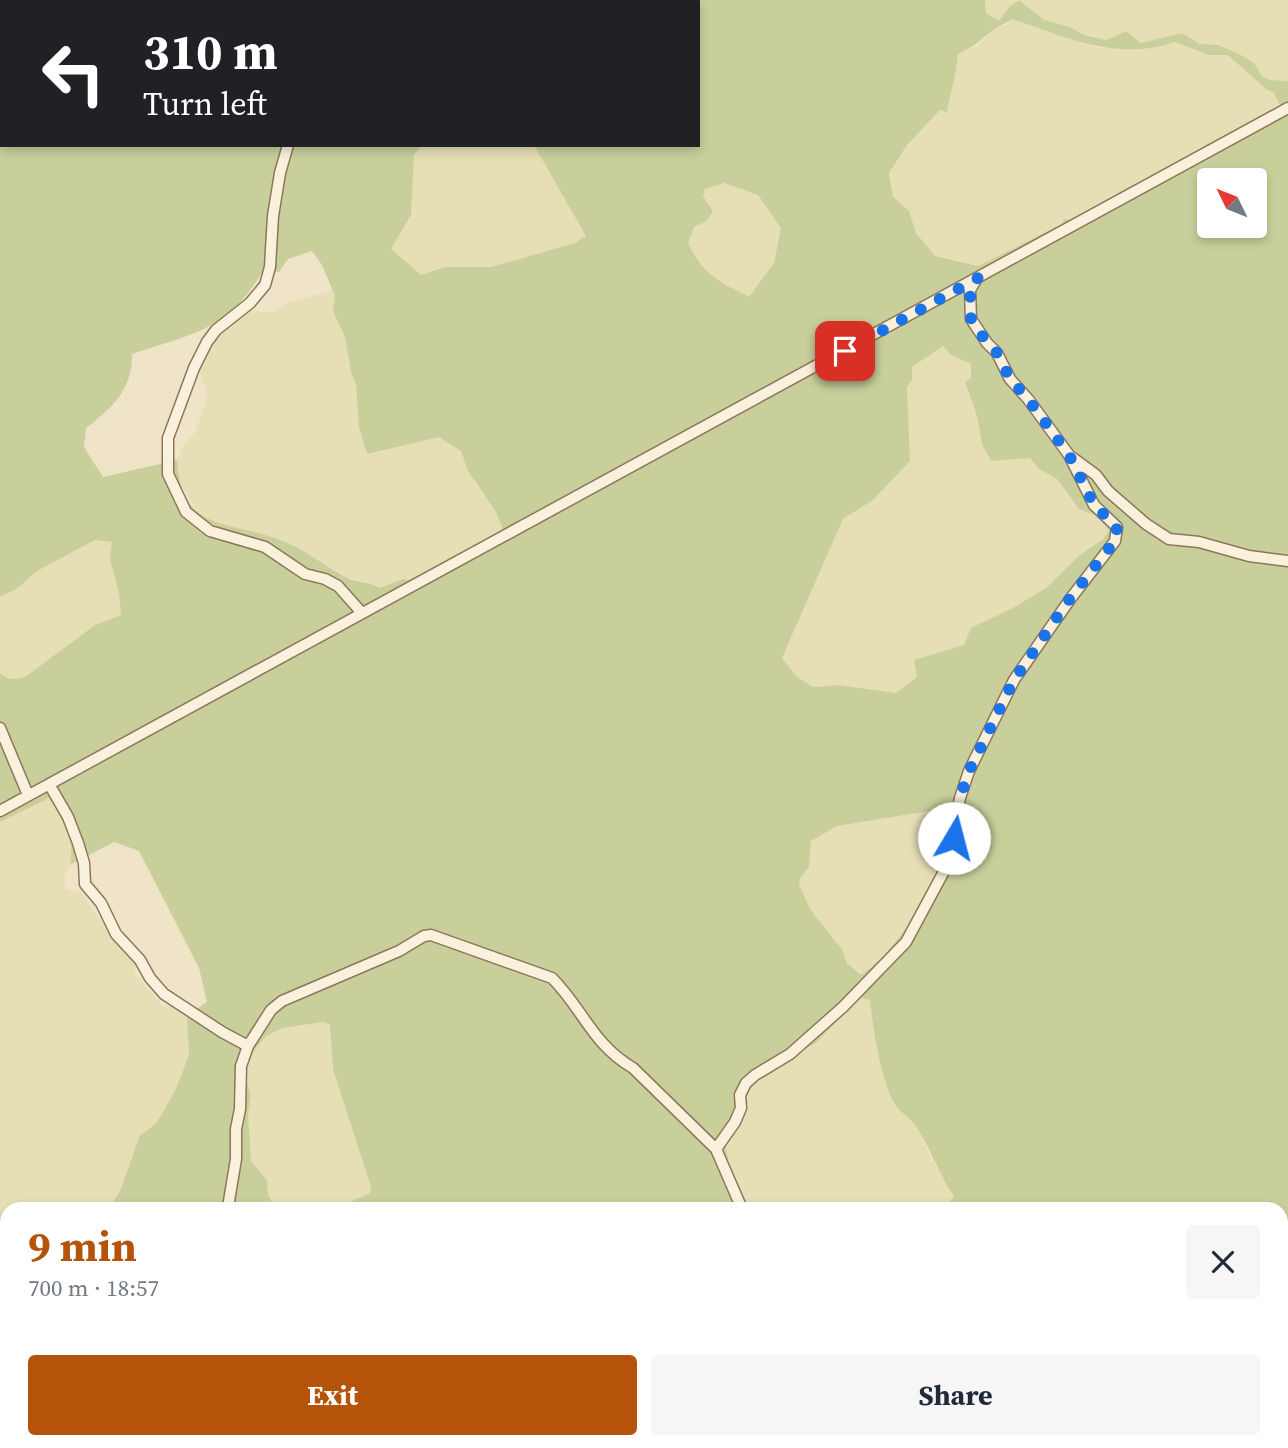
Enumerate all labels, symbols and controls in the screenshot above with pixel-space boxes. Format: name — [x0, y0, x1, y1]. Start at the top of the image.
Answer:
text: 310 m — [143, 18, 278, 85]
icon: left — [28, 28, 119, 119]
text: Turn left — [143, 82, 267, 126]
north arrow — [1197, 168, 1267, 238]
map controls — [1197, 168, 1267, 238]
pin — [815, 321, 875, 381]
icon: arrive — [826, 332, 864, 370]
position arrow — [917, 801, 991, 875]
text: 9 min — [28, 1217, 137, 1275]
button: close — [1186, 1225, 1260, 1299]
text: 700 m · 18:57 — [28, 1272, 159, 1304]
button: Exit — [28, 1355, 637, 1435]
button: Share — [651, 1355, 1260, 1435]

